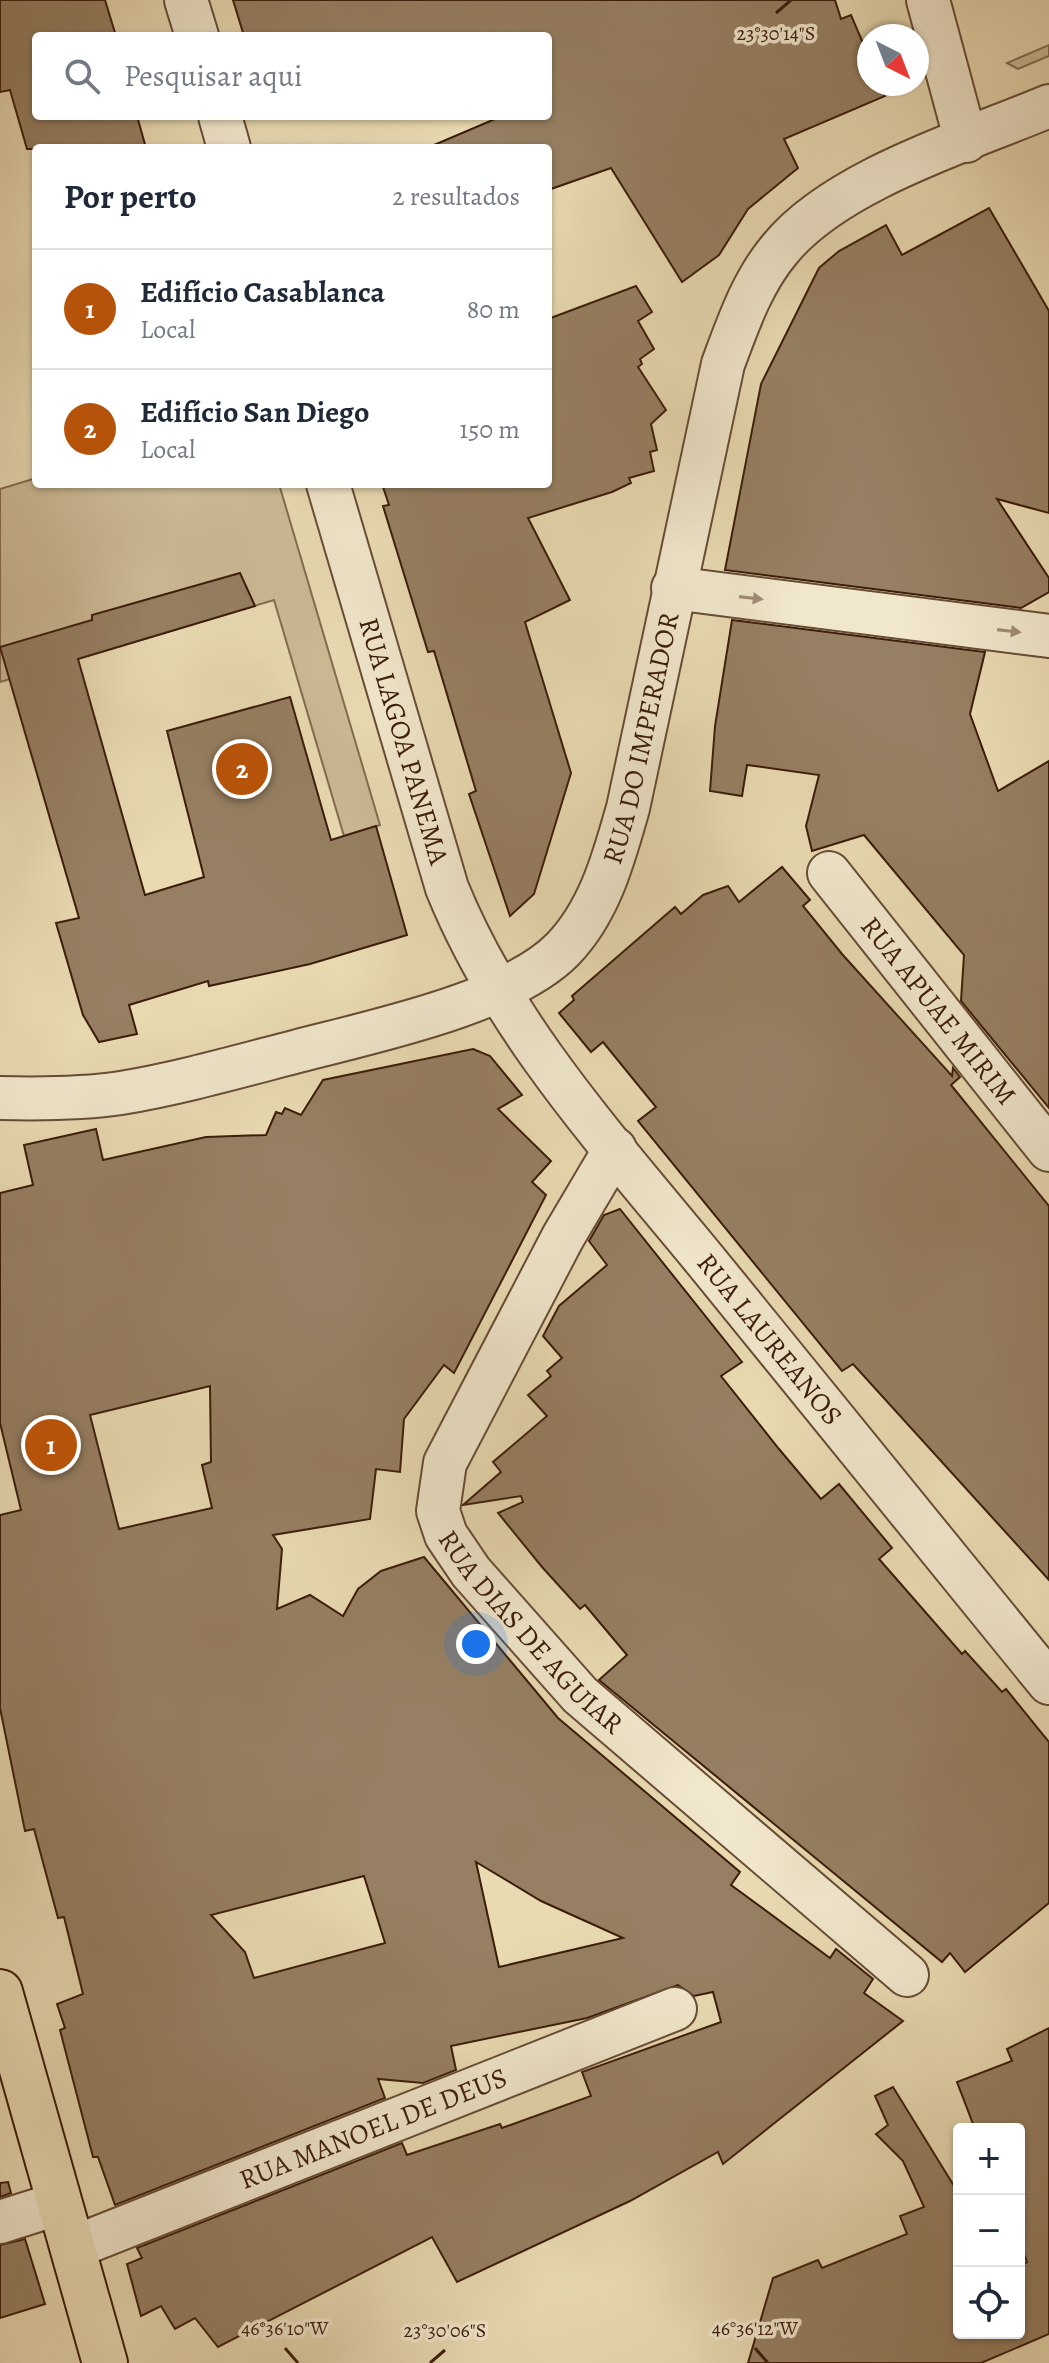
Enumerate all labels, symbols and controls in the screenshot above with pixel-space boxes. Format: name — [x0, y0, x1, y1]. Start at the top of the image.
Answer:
text: 23°30'14"S — [737, 20, 815, 47]
north arrow — [857, 24, 929, 96]
search box — [32, 32, 552, 120]
icon: search — [60, 54, 104, 98]
text: Pesquisar aqui — [124, 56, 302, 96]
text: Por perto — [64, 173, 197, 220]
text: 2 resultados — [392, 179, 520, 214]
text: Edifício Casablanca — [140, 272, 385, 312]
text: 1 — [85, 292, 95, 327]
text: 80 m — [467, 292, 520, 327]
text: Local — [140, 312, 195, 347]
text: Edifício San Diego — [140, 392, 370, 432]
text: 2 — [84, 412, 96, 447]
text: 150 m — [459, 412, 520, 447]
text: Local — [140, 432, 195, 467]
one-way arrow — [739, 592, 764, 605]
street label: RUA DO IMPERADOR — [593, 609, 688, 869]
street label: RUA LAGOA PANEMA — [349, 613, 458, 870]
one-way arrow — [997, 625, 1022, 638]
pin: 2 — [216, 739, 268, 799]
street label: RUA APUAE MIRIM — [852, 909, 1025, 1113]
street label: RUA LAUREANOS — [688, 1245, 851, 1434]
pin: 1 — [25, 1415, 77, 1475]
street label: RUA DIAS DE AGUIAR — [429, 1523, 631, 1743]
your location — [456, 1624, 496, 1664]
street label: RUA MANOEL DE DEUS — [234, 2058, 513, 2199]
map controls — [953, 2123, 1025, 2339]
button: + — [953, 2123, 1025, 2195]
button: − — [953, 2195, 1025, 2267]
button: locate — [953, 2267, 1025, 2339]
text: 46°36'10"W — [241, 2315, 329, 2342]
text: 46°36'12"W — [712, 2315, 799, 2342]
text: 23°30'06"S — [404, 2317, 486, 2344]

